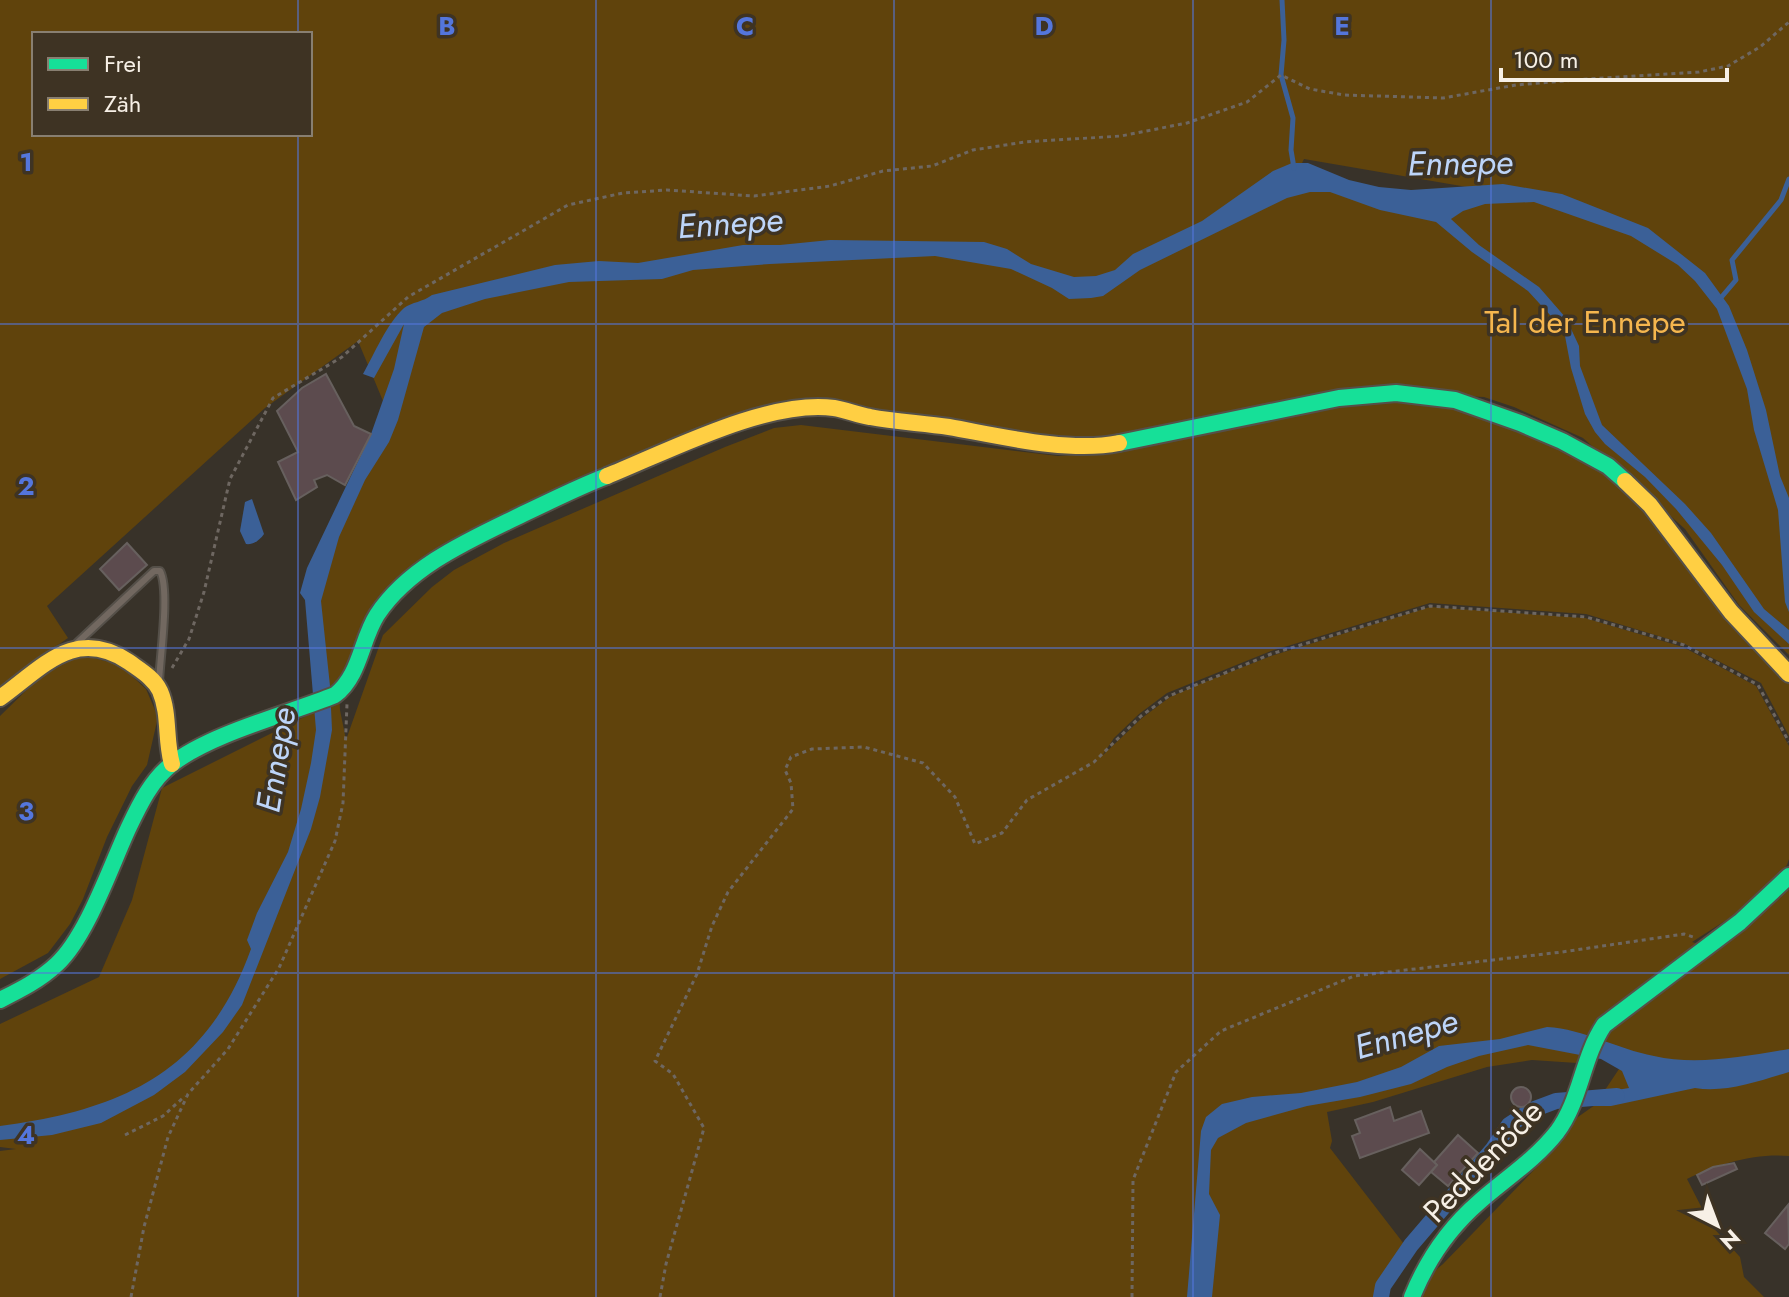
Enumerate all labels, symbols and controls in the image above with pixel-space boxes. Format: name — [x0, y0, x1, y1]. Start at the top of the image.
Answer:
text: B — [438, 7, 456, 45]
text: C — [736, 7, 754, 45]
text: D — [1034, 7, 1054, 45]
text: E — [1334, 7, 1350, 45]
legend — [32, 32, 312, 136]
scale bar — [1501, 32, 1727, 82]
text: 100 m — [1513, 42, 1579, 77]
text: Frei — [104, 46, 142, 81]
text: Zäh — [104, 86, 141, 121]
water label: Ennepe — [1407, 138, 1513, 188]
text: 1 — [19, 143, 33, 181]
water label: Ennepe — [676, 195, 784, 251]
park label: Tal der Ennepe — [1484, 299, 1686, 345]
text: 2 — [17, 467, 35, 505]
water label: Ennepe — [244, 704, 308, 816]
text: 3 — [18, 792, 34, 830]
water label: Ennepe — [1349, 996, 1463, 1072]
street label: Peddenöde — [1413, 1089, 1553, 1233]
text: 4 — [17, 1116, 35, 1154]
north arrow — [1677, 1185, 1757, 1265]
text: N — [1713, 1222, 1748, 1258]

